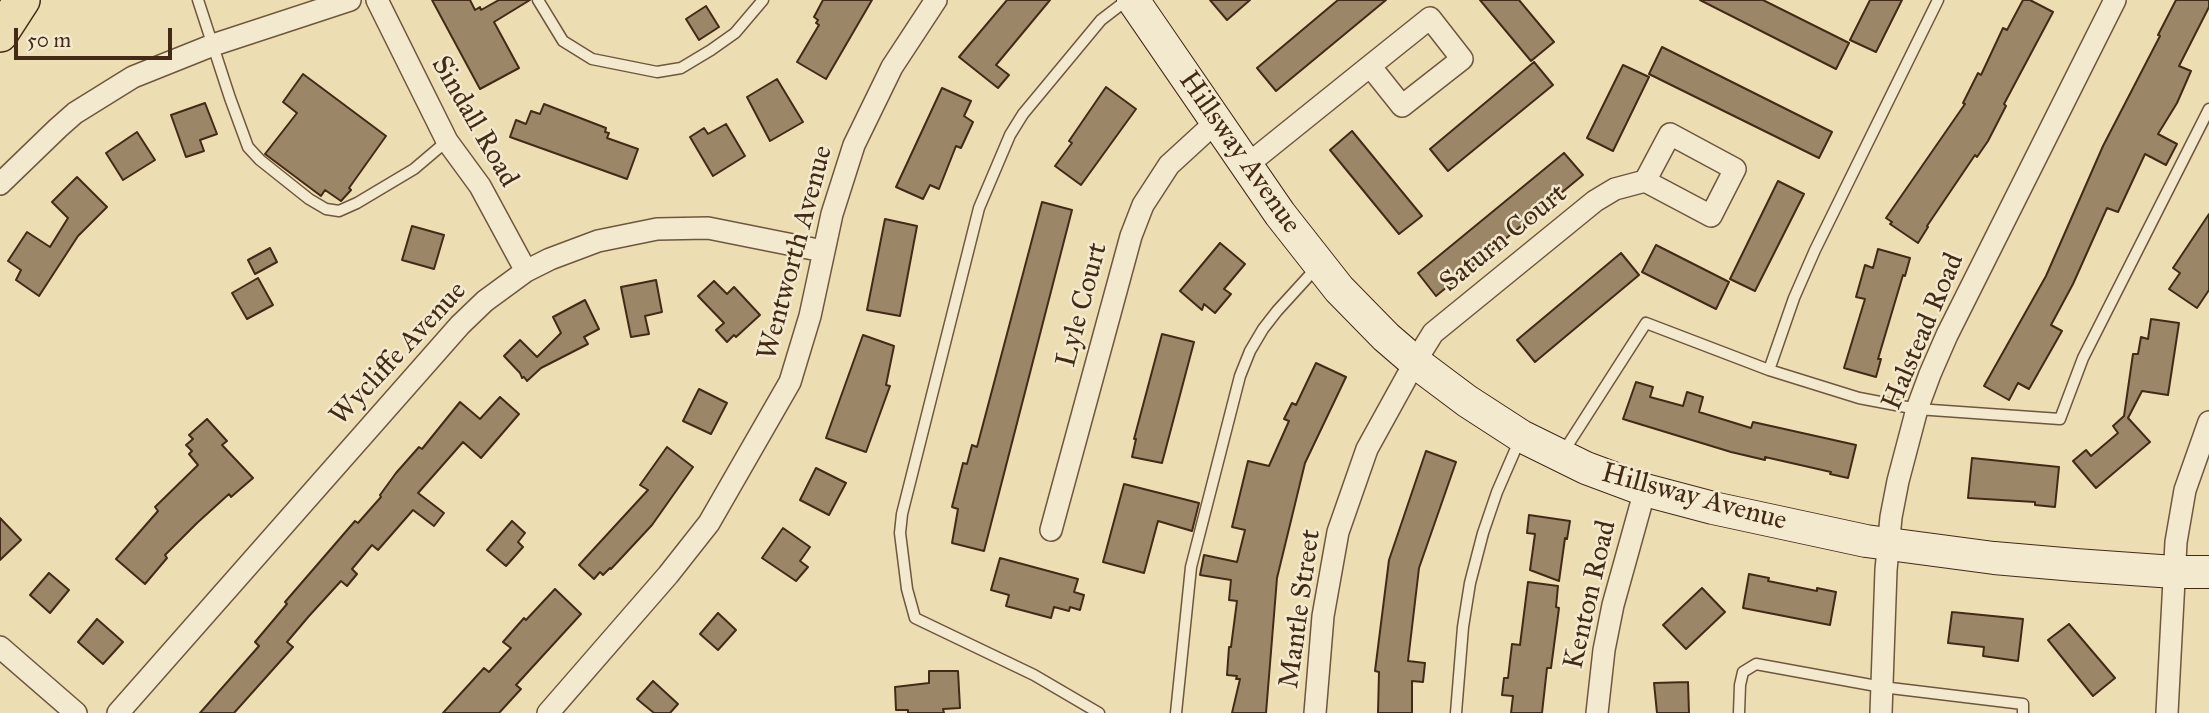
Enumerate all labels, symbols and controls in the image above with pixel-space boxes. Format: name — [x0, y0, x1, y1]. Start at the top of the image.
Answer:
scale bar — [18, 14, 175, 58]
text: 50 m — [27, 27, 71, 53]
street label: Sindall Road — [423, 51, 525, 193]
street label: Hillsway Avenue — [1171, 65, 1307, 241]
street label: Wentworth Avenue — [751, 142, 841, 364]
street label: Saturn Court — [1434, 178, 1574, 300]
street label: Lyle Court — [1050, 239, 1116, 371]
street label: Halstead Road — [1876, 249, 1972, 415]
street label: Wycliffe Avenue — [324, 275, 474, 433]
street label: Hillsway Avenue — [1598, 457, 1790, 539]
street label: Kenton Road — [1558, 517, 1624, 673]
street label: Mantle Street — [1273, 527, 1329, 691]

